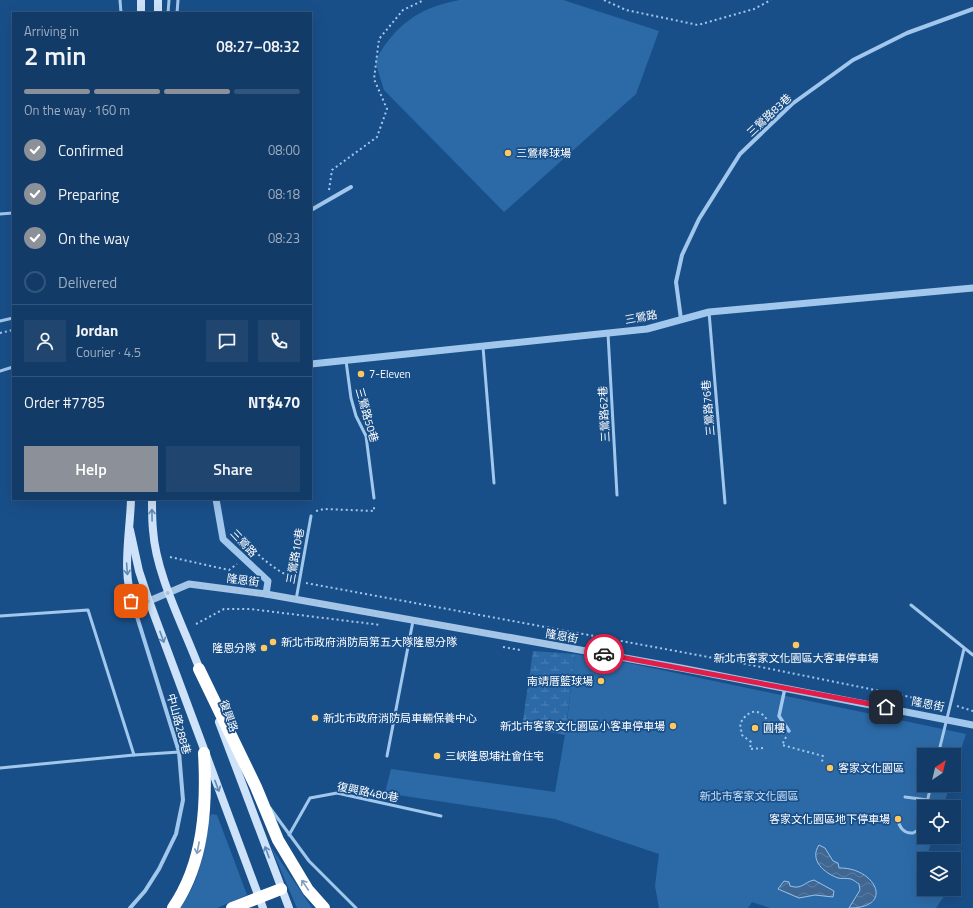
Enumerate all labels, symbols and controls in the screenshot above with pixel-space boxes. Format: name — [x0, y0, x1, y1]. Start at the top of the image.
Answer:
text: Arriving in — [24, 21, 79, 41]
text: 08:27–08:32 — [216, 35, 300, 58]
text: 2 min — [24, 36, 87, 75]
street label: 三鶯路83巷 — [743, 90, 795, 140]
text: On the way · 160 m — [24, 100, 130, 120]
icon: check — [24, 139, 46, 161]
text: Confirmed — [58, 139, 123, 162]
text: 08:00 — [268, 140, 300, 160]
place label: 三鶯棒球場 — [516, 145, 571, 161]
marker: 三鶯棒球場 — [503, 148, 513, 158]
icon: check — [24, 183, 46, 205]
text: Preparing — [58, 183, 119, 206]
text: 08:18 — [268, 184, 300, 204]
icon: check — [24, 227, 46, 249]
text: On the way — [58, 227, 130, 250]
text: 08:23 — [268, 228, 300, 248]
text: Delivered — [58, 271, 117, 294]
street label: 三鶯路 — [623, 306, 659, 328]
text: Jordan — [76, 319, 118, 342]
button: person — [24, 320, 66, 362]
button: chat — [206, 320, 248, 362]
button: phone — [258, 320, 300, 362]
text: Courier · 4.5 — [76, 342, 141, 362]
place label: 7-Eleven — [369, 366, 411, 382]
marker: 7-Eleven — [356, 369, 366, 379]
street label: 三鶯路76巷 — [698, 379, 718, 437]
street label: 三鶯路62巷 — [595, 385, 613, 443]
street label: 三鶯路50巷 — [352, 386, 382, 444]
text: Order #7785 — [24, 391, 105, 414]
text: NT$470 — [248, 391, 300, 414]
button: Help — [24, 446, 158, 492]
button: Share — [166, 446, 300, 492]
one-way arrow — [148, 509, 156, 522]
street label: 三鶯路 — [227, 525, 261, 561]
street label: 三鶯路10巷 — [282, 527, 308, 585]
one-way arrow — [123, 562, 130, 575]
street label: 隆恩街 — [226, 570, 260, 590]
pin — [114, 584, 148, 618]
icon: bag — [120, 590, 142, 612]
street label: 隆恩街 — [544, 625, 580, 647]
one-way arrow — [159, 631, 166, 644]
place label: 新北市政府消防局第五大隊隆恩分隊 — [281, 634, 457, 650]
courier — [584, 634, 624, 674]
marker: 新北市政府消防局第五大隊隆恩分隊 — [268, 637, 278, 647]
place label: 隆恩分隊 — [212, 640, 256, 656]
marker: 新北市客家文化園區大客車停車場 — [791, 640, 801, 650]
marker: 隆恩分隊 — [259, 643, 269, 653]
icon: car — [593, 643, 615, 665]
place label: 新北市客家文化園區大客車停車場 — [714, 650, 879, 666]
place label: 南靖厝籃球場 — [527, 673, 593, 689]
marker: 南靖厝籃球場 — [596, 676, 606, 686]
pin — [869, 690, 903, 724]
street label: 中山路288巷 — [163, 692, 195, 756]
street label: 隆恩街 — [910, 693, 946, 715]
icon: home — [875, 696, 897, 718]
street label: 復興路 — [216, 698, 242, 734]
place label: 新北市政府消防局車輛保養中心 — [323, 710, 477, 726]
marker: 新北市政府消防局車輛保養中心 — [310, 713, 320, 723]
place label: 新北市客家文化園區小客車停車場 — [500, 718, 665, 734]
place label: 圓樓 — [763, 720, 785, 736]
marker: 新北市客家文化園區小客車停車場 — [668, 721, 678, 731]
marker: 圓樓 — [750, 723, 760, 733]
place label: 三峽隆恩埔社會住宅 — [445, 748, 544, 764]
north arrow — [917, 748, 961, 792]
map controls — [917, 748, 961, 896]
marker: 三峽隆恩埔社會住宅 — [432, 751, 442, 761]
place label: 客家文化園區 — [838, 760, 904, 776]
marker: 客家文化園區 — [825, 763, 835, 773]
street label: 復興路480巷 — [336, 778, 400, 806]
one-way arrow — [213, 779, 221, 791]
park label: 新北市客家文化園區 — [700, 788, 799, 804]
button: locate — [917, 800, 961, 844]
place label: 客家文化園區地下停車場 — [769, 811, 890, 827]
marker: 客家文化園區地下停車場 — [893, 814, 903, 824]
one-way arrow — [194, 842, 202, 855]
one-way arrow — [263, 847, 271, 859]
button: layers — [917, 852, 961, 896]
one-way arrow — [301, 880, 309, 891]

